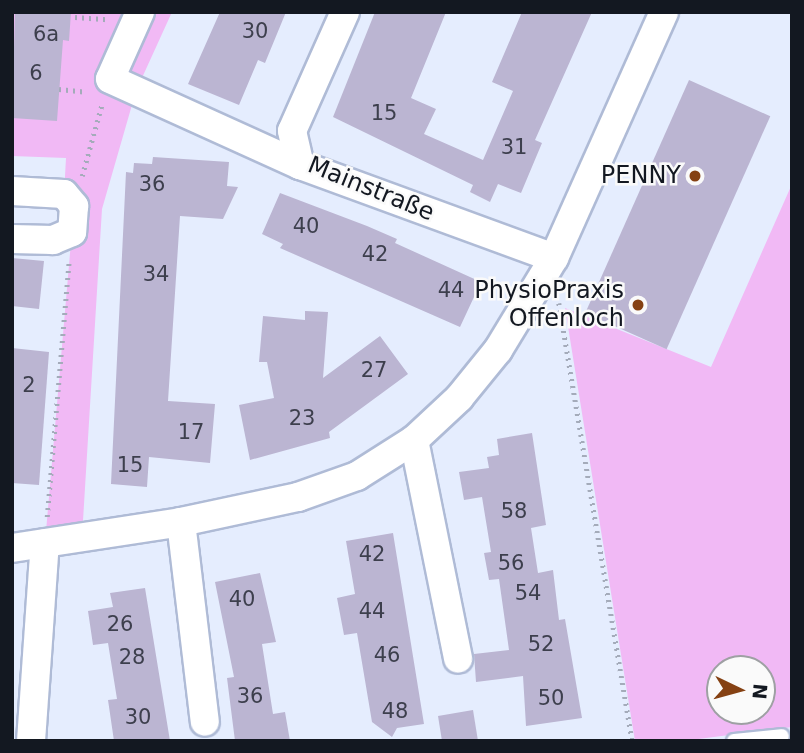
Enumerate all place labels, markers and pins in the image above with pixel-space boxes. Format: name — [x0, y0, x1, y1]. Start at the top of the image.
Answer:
place label: PENNY — [601, 162, 681, 190]
marker: PENNY — [687, 168, 703, 184]
place label: PhysioPraxis Offenloch — [474, 277, 624, 333]
marker: PhysioPraxis Offenloch — [630, 297, 646, 313]

